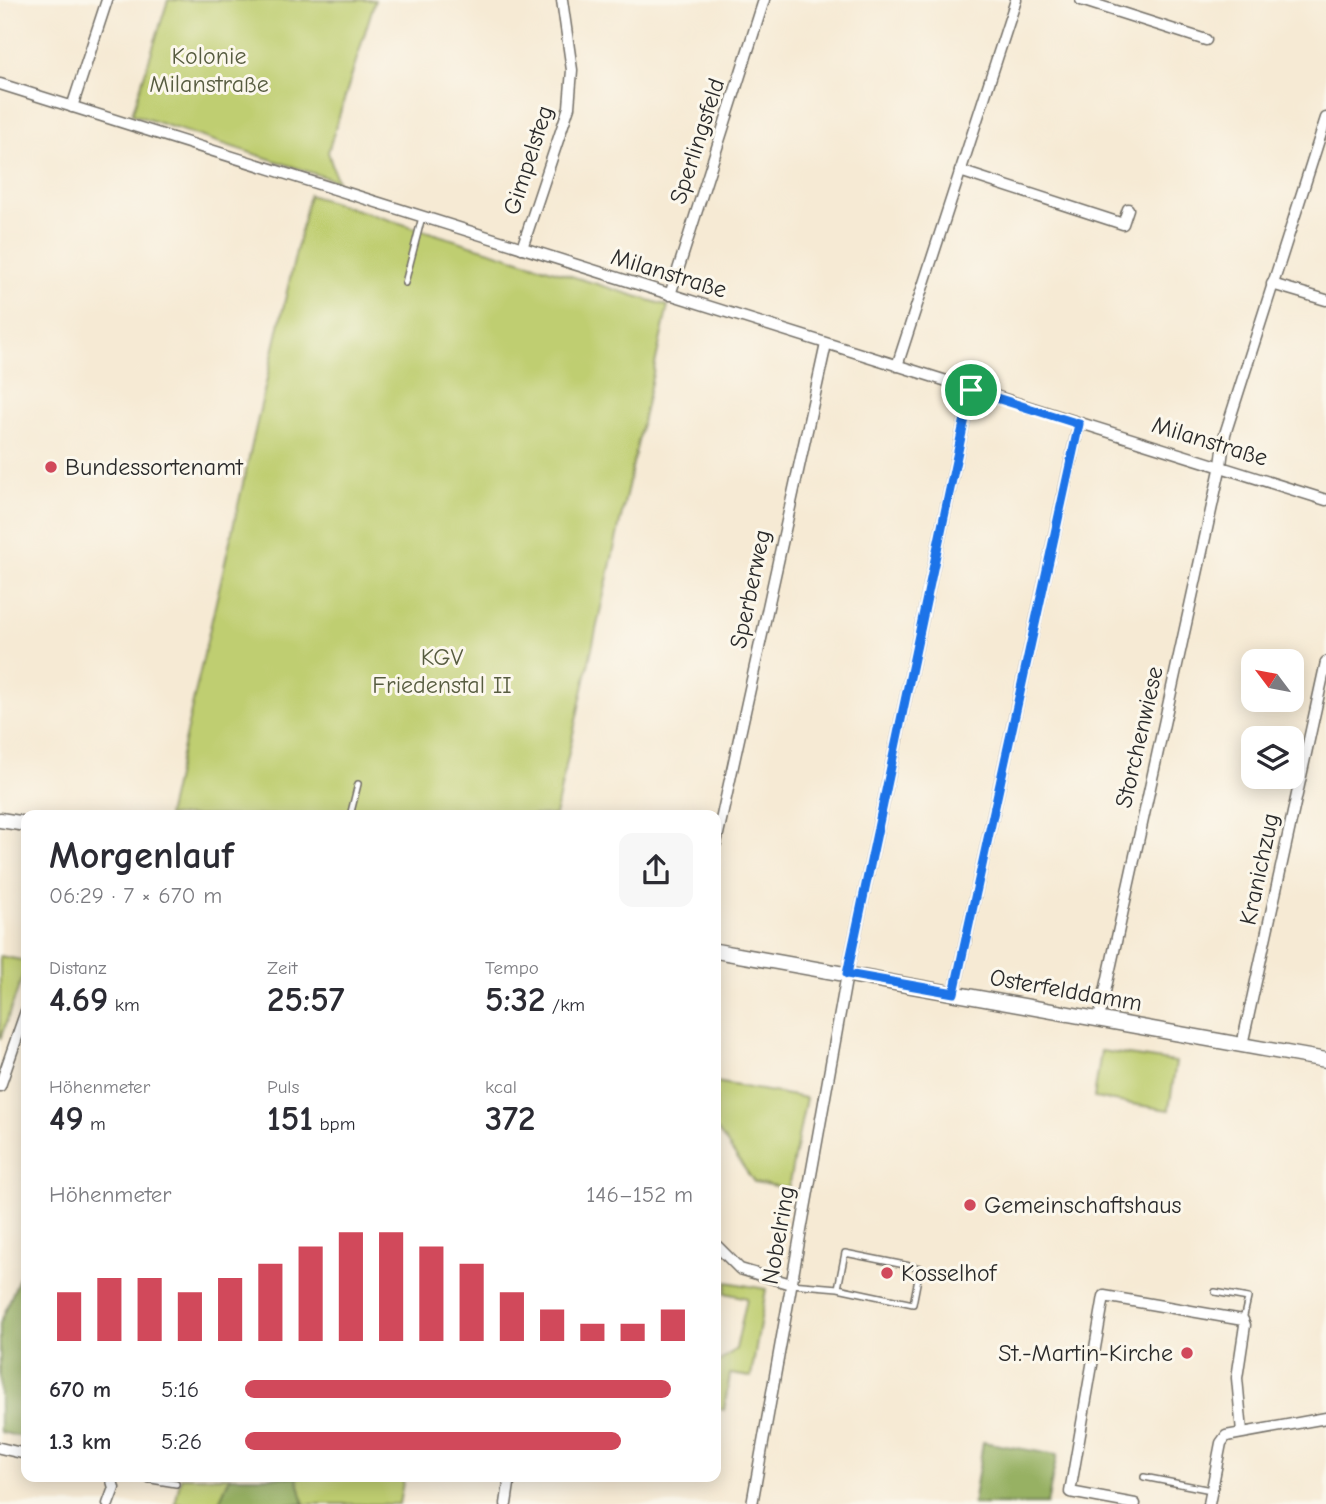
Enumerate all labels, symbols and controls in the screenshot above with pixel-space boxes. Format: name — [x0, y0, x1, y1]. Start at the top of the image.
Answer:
park label: Kolonie Milanstraße — [149, 42, 269, 98]
street label: Sperlingsfeld — [663, 75, 731, 207]
street label: Gimpelsteg — [497, 102, 559, 218]
street label: Milanstraße — [608, 242, 730, 304]
pin — [941, 360, 1001, 420]
icon: arrive — [952, 371, 990, 409]
street label: Milanstraße — [1149, 410, 1271, 472]
place label: Bundessortenamt — [65, 453, 244, 481]
marker: Bundessortenamt — [43, 459, 59, 475]
street label: Sperberweg — [724, 527, 776, 651]
park label: KGV Friedenstal II — [372, 643, 512, 699]
north arrow — [1241, 649, 1304, 712]
map controls — [1241, 649, 1304, 789]
street label: Storchenwiese — [1109, 663, 1169, 811]
button: layers — [1241, 726, 1304, 789]
street label: Kranichzug — [1234, 811, 1284, 927]
button: share — [619, 833, 693, 907]
text: Morgenlauf — [49, 834, 234, 878]
text: 06:29 · 7 × 670 m — [49, 882, 222, 909]
text: Distanz — [49, 957, 107, 979]
text: Zeit — [267, 957, 297, 979]
text: Tempo — [485, 957, 539, 979]
street label: Osterfelddamm — [988, 963, 1144, 1017]
text: 4.69 — [49, 979, 108, 1020]
text: 25:57 — [267, 979, 345, 1020]
text: 5:32 — [485, 979, 546, 1020]
text: km — [108, 994, 140, 1016]
text: /km — [546, 994, 585, 1016]
text: Höhenmeter — [49, 1076, 150, 1098]
text: Puls — [267, 1076, 299, 1098]
text: kcal — [485, 1076, 517, 1098]
text: 49 — [49, 1098, 84, 1139]
text: 151 — [267, 1098, 313, 1139]
text: 372 — [485, 1098, 535, 1139]
text: m — [84, 1113, 106, 1135]
text: bpm — [313, 1113, 355, 1135]
text: Höhenmeter — [49, 1181, 171, 1208]
text: 146–152 m — [586, 1181, 693, 1208]
street label: Nobelring — [756, 1184, 800, 1286]
place label: Gemeinschaftshaus — [984, 1191, 1182, 1219]
marker: Gemeinschaftshaus — [962, 1197, 978, 1213]
place label: Kosselhof — [901, 1259, 998, 1287]
marker: Kosselhof — [879, 1265, 895, 1281]
place label: St.-Martin-Kirche — [998, 1339, 1173, 1367]
marker: St.-Martin-Kirche — [1179, 1345, 1195, 1361]
text: 670 m — [49, 1376, 111, 1403]
text: 5:16 — [161, 1376, 199, 1403]
text: 1.3 km — [49, 1428, 111, 1455]
text: 5:26 — [161, 1428, 202, 1455]

